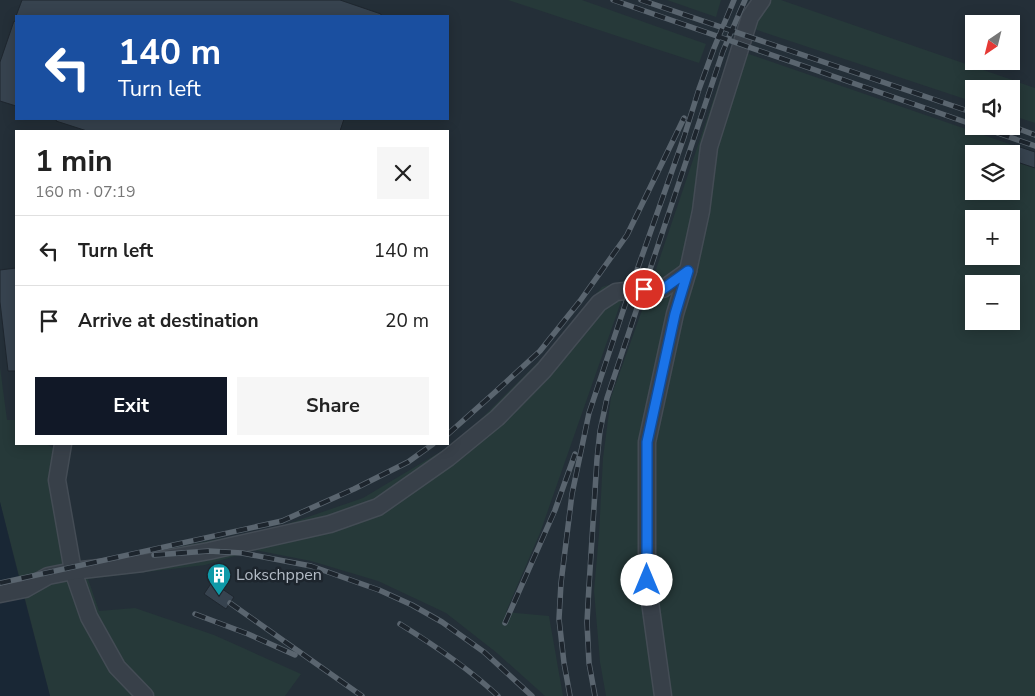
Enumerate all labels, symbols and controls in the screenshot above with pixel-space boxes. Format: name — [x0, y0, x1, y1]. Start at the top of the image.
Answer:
north arrow — [965, 15, 1020, 70]
map controls — [965, 15, 1020, 330]
text: 140 m — [118, 29, 221, 76]
icon: left — [35, 35, 100, 100]
text: Turn left — [118, 74, 201, 104]
button: sound — [965, 80, 1020, 135]
text: 1 min — [35, 141, 113, 182]
button: layers — [965, 145, 1020, 200]
button: close — [377, 147, 429, 199]
text: 160 m · 07:19 — [35, 181, 136, 203]
button: + — [965, 210, 1020, 265]
icon: left — [35, 237, 63, 265]
text: Turn left — [78, 238, 153, 264]
text: 140 m — [374, 238, 429, 264]
pin — [623, 268, 665, 310]
icon: arrive — [630, 275, 658, 303]
button: − — [965, 275, 1020, 330]
icon: arrive — [35, 307, 63, 335]
text: Arrive at destination — [78, 308, 259, 334]
text: 20 m — [385, 308, 429, 334]
button: Exit — [35, 377, 227, 435]
button: Share — [237, 377, 429, 435]
position arrow — [620, 553, 672, 605]
building icon: Lokschppen — [206, 562, 232, 596]
place label: Lokschppen — [236, 564, 322, 586]

